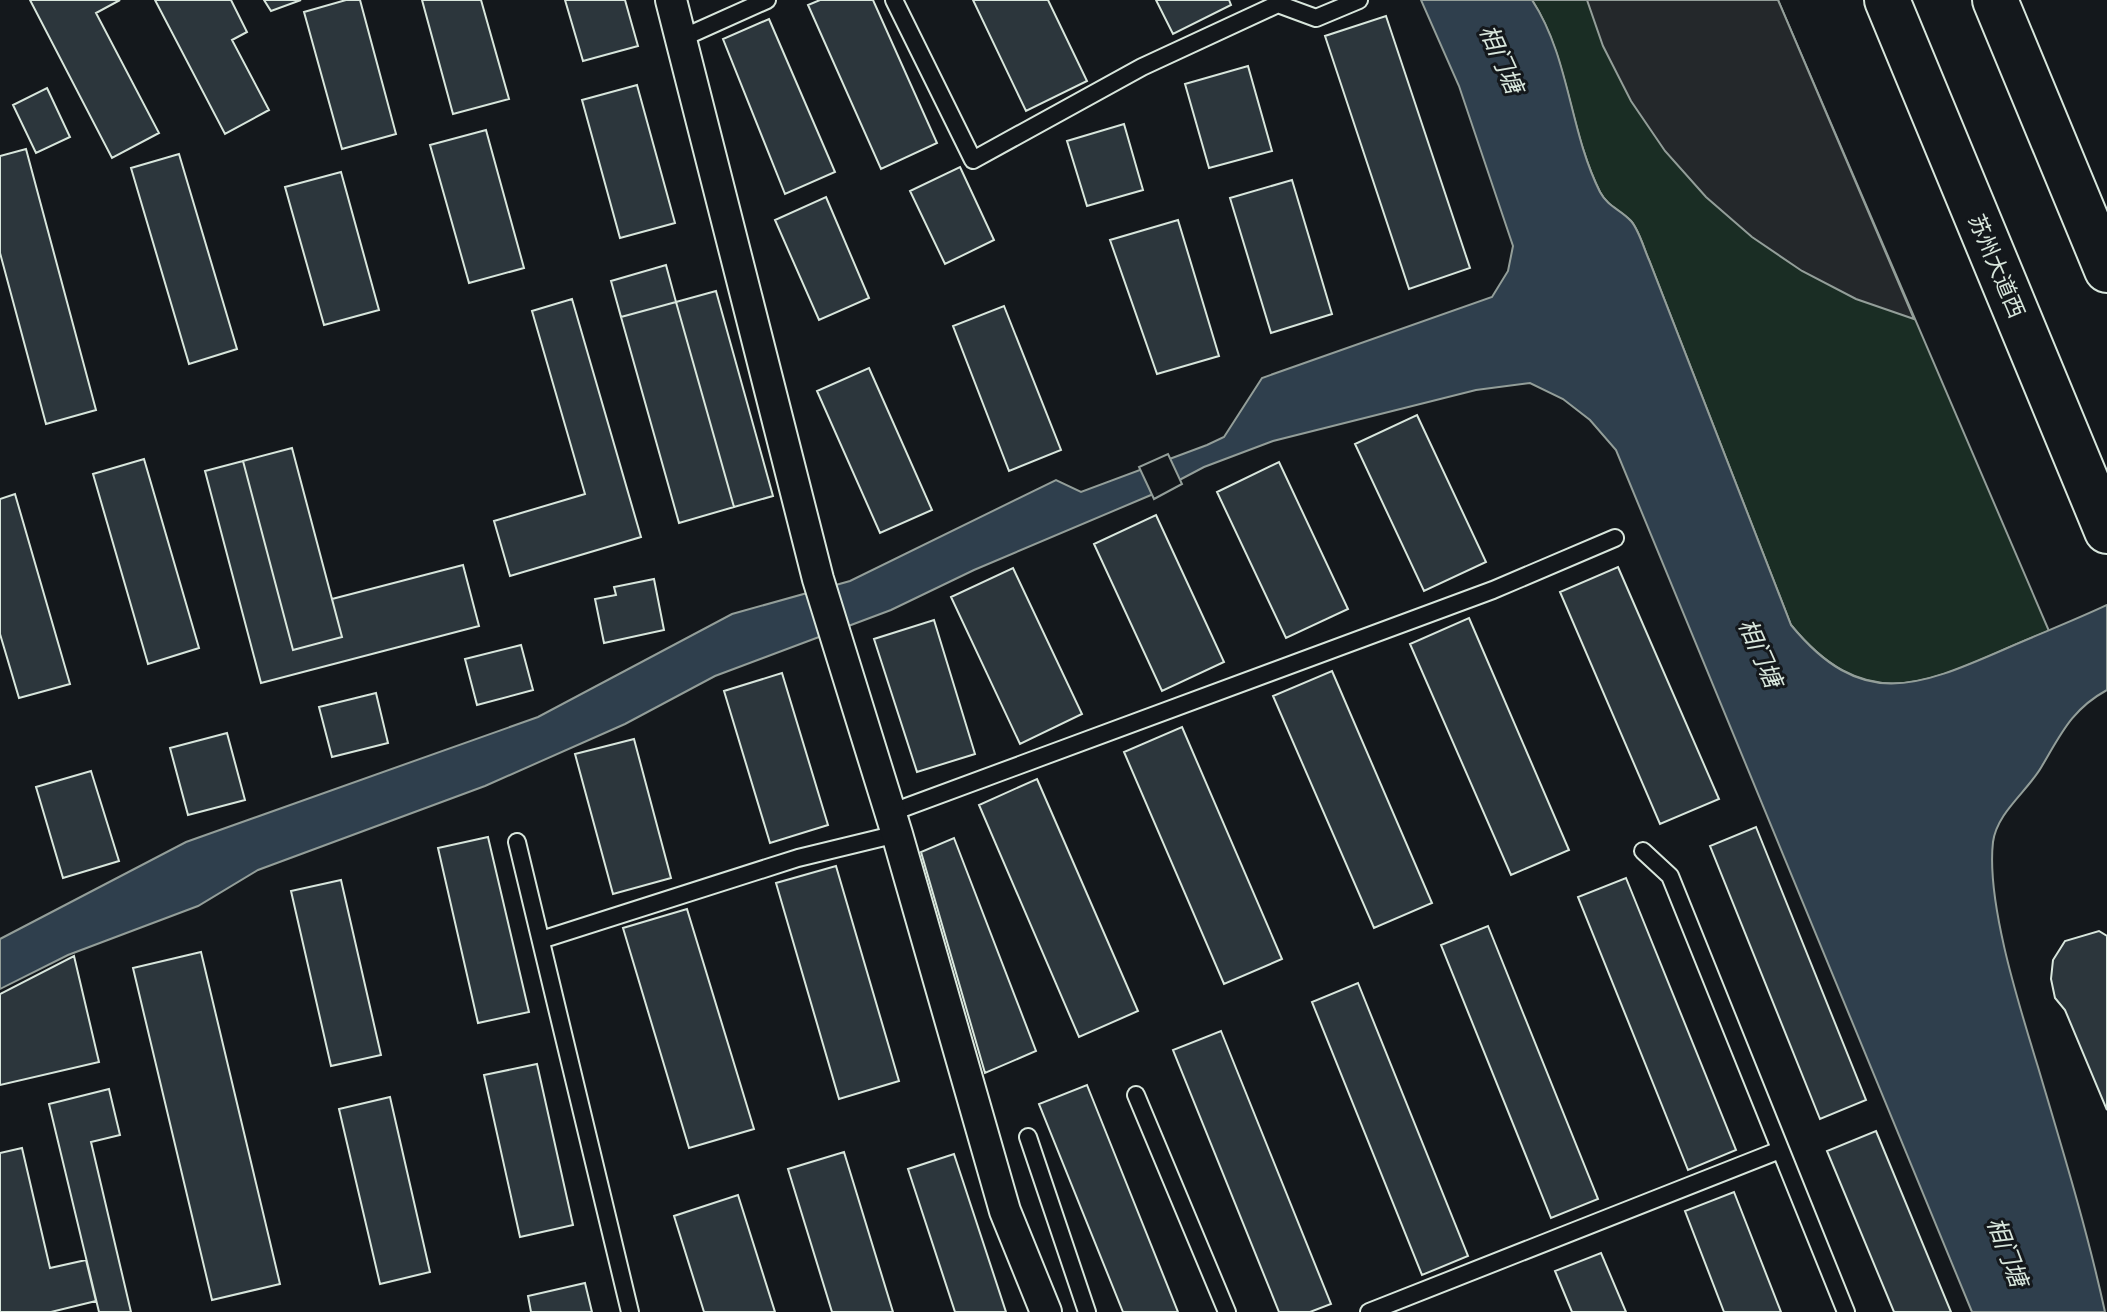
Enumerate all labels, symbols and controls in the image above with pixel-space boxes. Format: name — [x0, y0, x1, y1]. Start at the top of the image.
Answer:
water label: 相门塘 — [1473, 20, 1532, 102]
street label: 苏州大道西 — [1963, 210, 2031, 322]
water label: 相门塘 — [1732, 614, 1791, 696]
water label: 相门塘 — [1980, 1213, 2036, 1295]

